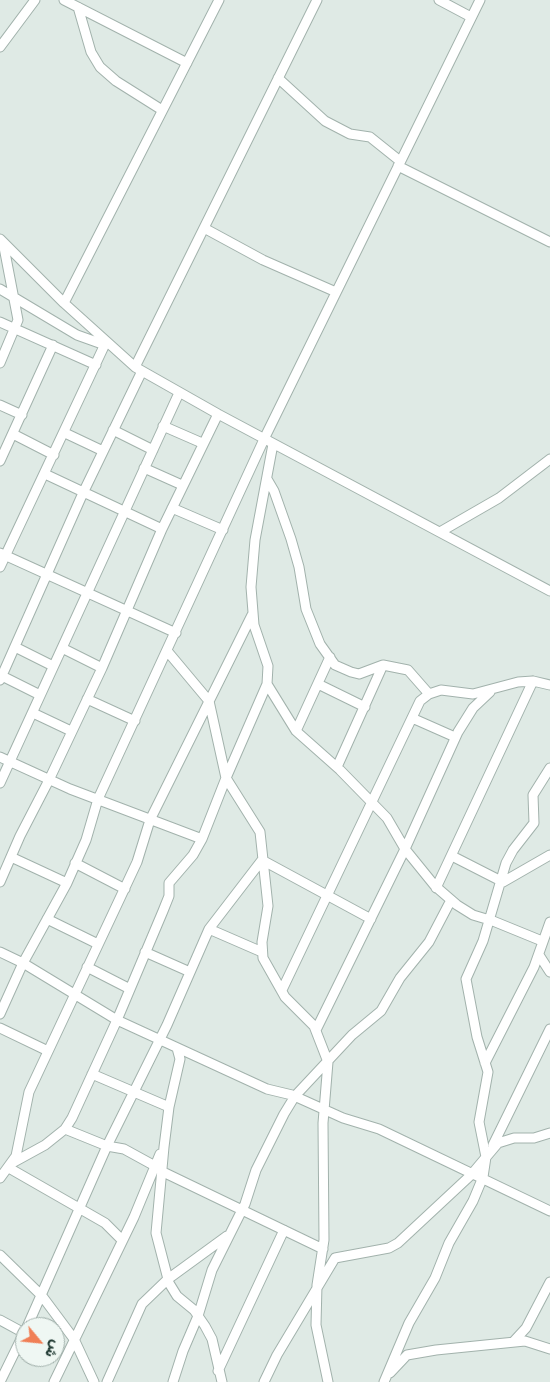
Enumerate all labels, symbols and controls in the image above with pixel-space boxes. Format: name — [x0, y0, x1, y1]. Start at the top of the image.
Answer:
north arrow — [15, 1317, 65, 1367]
text: ش — [41, 1337, 64, 1361]

